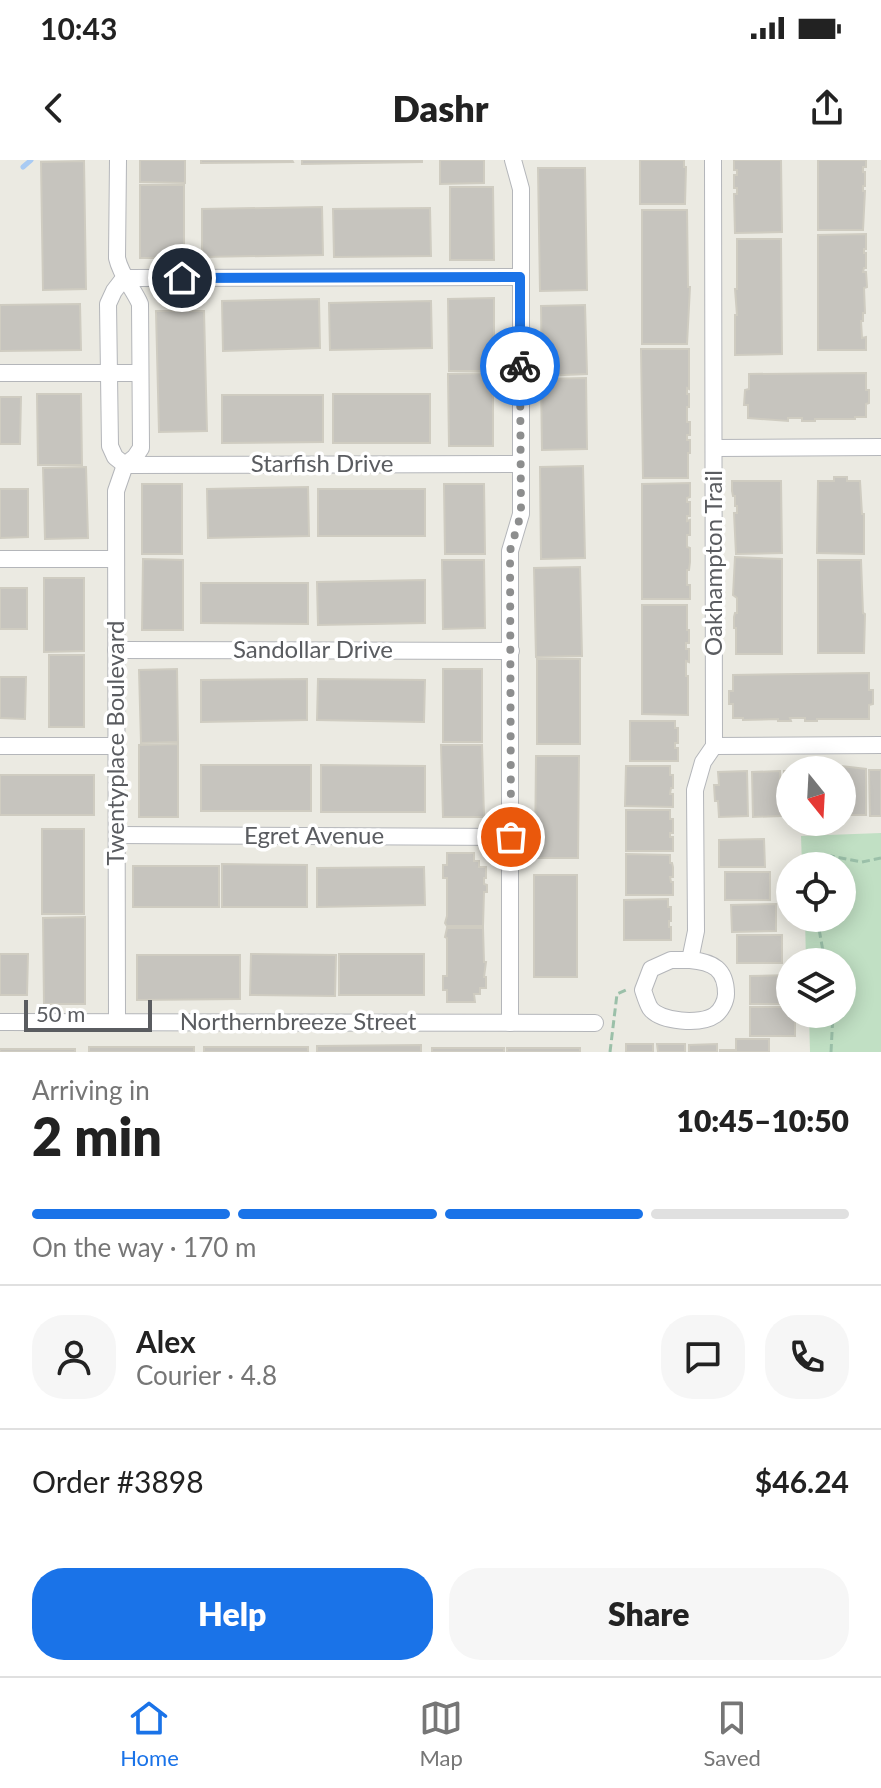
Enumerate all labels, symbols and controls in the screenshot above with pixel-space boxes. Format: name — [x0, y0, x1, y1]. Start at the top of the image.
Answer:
text: 10:43 — [40, 10, 117, 46]
icon: back — [32, 86, 76, 130]
text: Dashr — [393, 86, 488, 130]
icon: share — [805, 86, 849, 130]
pin — [148, 244, 216, 312]
icon: home — [160, 256, 204, 300]
courier — [480, 326, 560, 406]
icon: bike — [498, 344, 542, 388]
street label: Starfish Drive — [251, 448, 393, 477]
street label: Oakhampton Trail — [698, 470, 727, 656]
street label: Twentyplace Boulevard — [100, 621, 129, 865]
street label: Sandollar Drive — [233, 634, 393, 663]
north arrow — [776, 756, 856, 836]
map controls — [776, 756, 856, 1028]
pin — [477, 803, 545, 871]
icon: bag — [489, 815, 533, 859]
street label: Egret Avenue — [244, 820, 384, 849]
button: locate — [776, 852, 856, 932]
button: layers — [776, 948, 856, 1028]
scale bar — [24, 996, 152, 1032]
text: 50 m — [36, 1000, 85, 1027]
street label: Northernbreeze Street — [180, 1006, 417, 1035]
text: Arriving in — [32, 1074, 150, 1106]
text: 10:45–10:50 — [676, 1102, 849, 1138]
text: 2 min — [32, 1105, 162, 1167]
text: On the way · 170 m — [32, 1231, 256, 1263]
button: person — [32, 1315, 116, 1399]
button: chat — [661, 1315, 745, 1399]
button: phone — [765, 1315, 849, 1399]
text: Alex — [136, 1323, 196, 1359]
text: Courier · 4.8 — [136, 1359, 277, 1391]
text: Order #3898 — [32, 1463, 204, 1499]
text: $46.24 — [755, 1463, 849, 1499]
button: Help — [32, 1568, 433, 1660]
button: Share — [449, 1568, 849, 1660]
tab: Home — [120, 1696, 179, 1771]
tab: Map — [419, 1696, 463, 1771]
tab: Saved — [703, 1696, 761, 1771]

